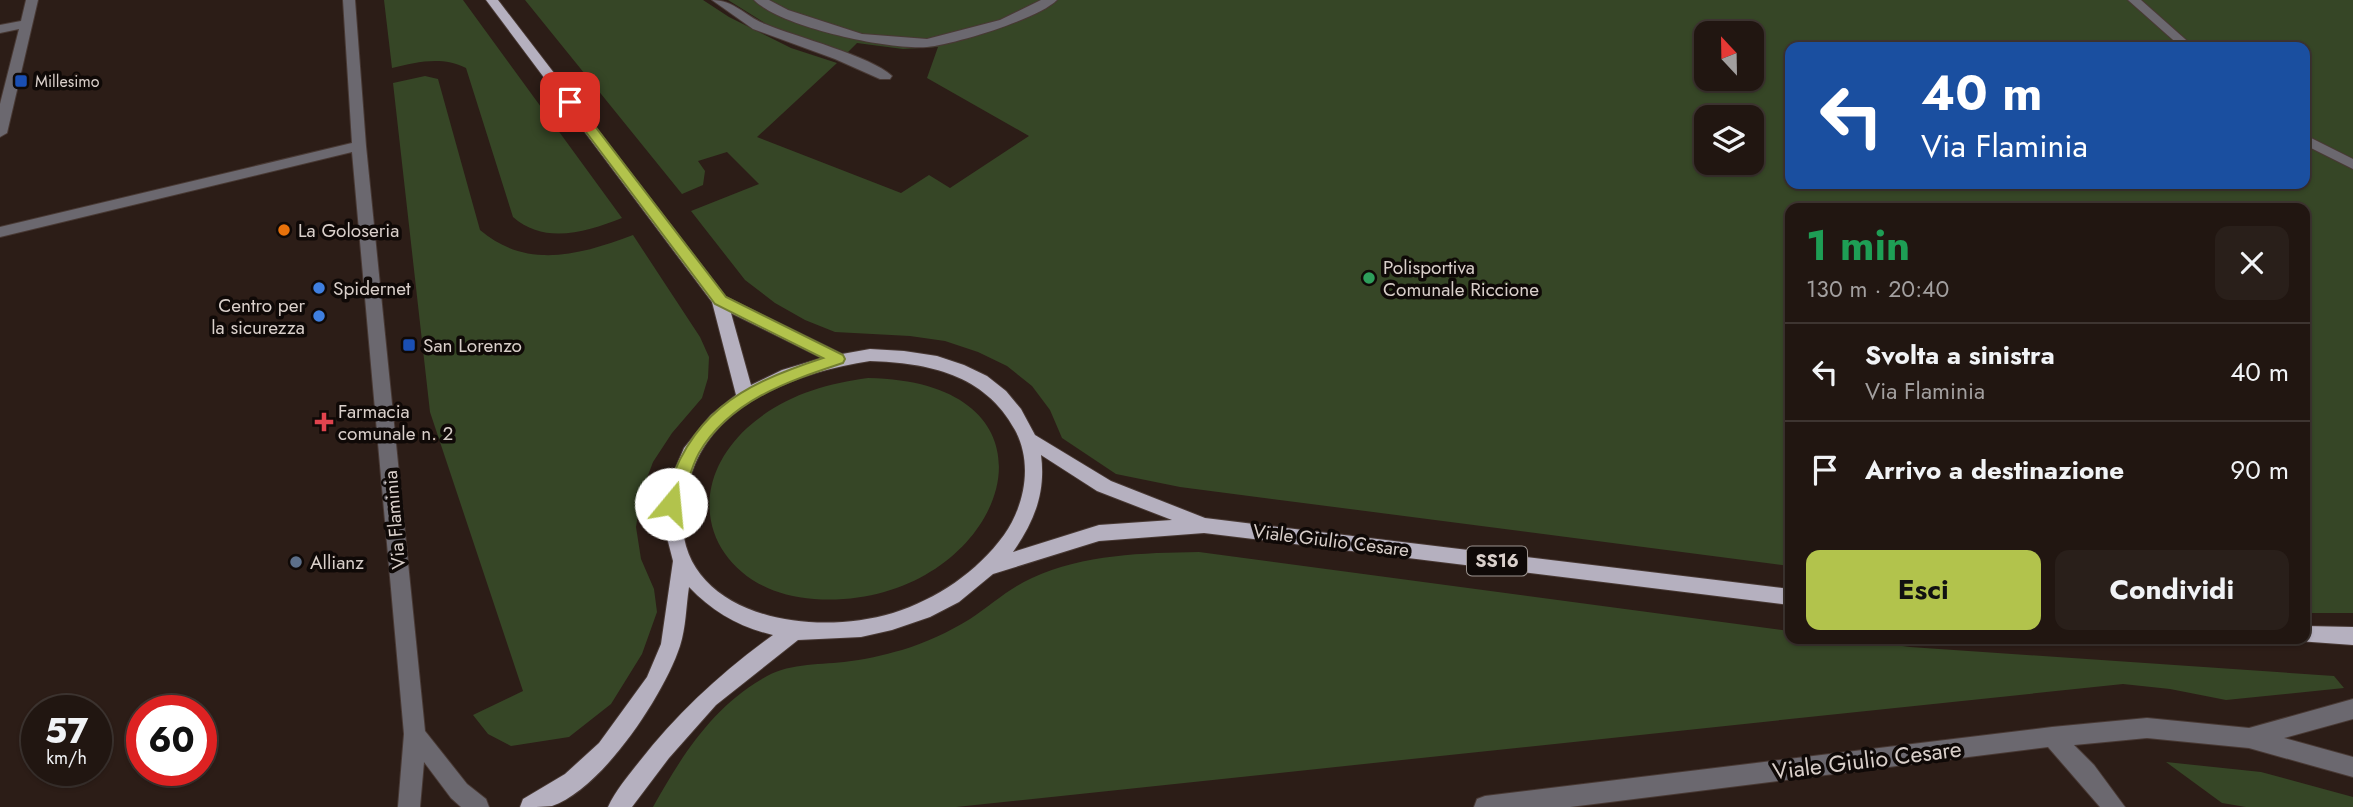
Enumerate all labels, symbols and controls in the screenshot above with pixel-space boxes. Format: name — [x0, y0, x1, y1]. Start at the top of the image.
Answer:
north arrow — [1694, 21, 1764, 91]
map controls — [1694, 21, 1764, 175]
text: 40 m — [1921, 58, 2043, 128]
place label: Millesimo — [35, 70, 100, 93]
icon: left — [1806, 70, 1897, 161]
pin — [540, 72, 600, 132]
marker: Millesimo — [13, 73, 29, 89]
icon: arrive — [551, 83, 589, 121]
button: layers — [1694, 105, 1764, 175]
text: Via Flaminia — [1921, 123, 2088, 169]
text: 1 min — [1806, 215, 1910, 276]
place label: La Goloseria — [298, 217, 399, 244]
marker: La Goloseria — [276, 222, 292, 238]
button: close — [2215, 226, 2289, 300]
place label: Polisportiva Comunale Riccione — [1383, 254, 1539, 303]
marker: Polisportiva Comunale Riccione — [1361, 270, 1377, 286]
text: 130 m · 20:40 — [1806, 272, 1949, 306]
place label: Spidernet — [333, 275, 411, 302]
marker: Spidernet — [311, 280, 327, 296]
place label: Centro per la sicurezza — [211, 292, 305, 341]
marker: Centro per la sicurezza — [311, 308, 327, 324]
place label: San Lorenzo — [423, 332, 522, 359]
text: Svolta a sinistra — [1865, 336, 2055, 374]
marker: San Lorenzo — [401, 337, 417, 353]
icon: left — [1806, 353, 1844, 391]
text: 40 m — [2230, 353, 2289, 391]
text: Via Flaminia — [1865, 374, 1985, 408]
place label: Farmacia comunale n. 2 — [338, 398, 453, 447]
marker: Farmacia comunale n. 2 — [316, 414, 332, 430]
icon: arrive — [1806, 451, 1844, 489]
text: Arrivo a destinazione — [1865, 451, 2124, 489]
text: 90 m — [2230, 451, 2289, 489]
position arrow — [634, 467, 708, 541]
street label: Via Flaminia — [377, 469, 412, 571]
street label: Viale Giulio Cesare — [1251, 518, 1411, 563]
road number: SS16 — [1467, 546, 1527, 576]
place label: Allianz — [310, 549, 364, 576]
button: Esci — [1806, 550, 2041, 630]
button: Condividi — [2055, 550, 2289, 630]
marker: Allianz — [288, 554, 304, 570]
speed limit sign: 60 — [126, 695, 217, 786]
text: 57 — [45, 706, 88, 756]
street label: Viale Giulio Cesare — [1771, 732, 1964, 788]
text: km/h — [46, 745, 87, 771]

